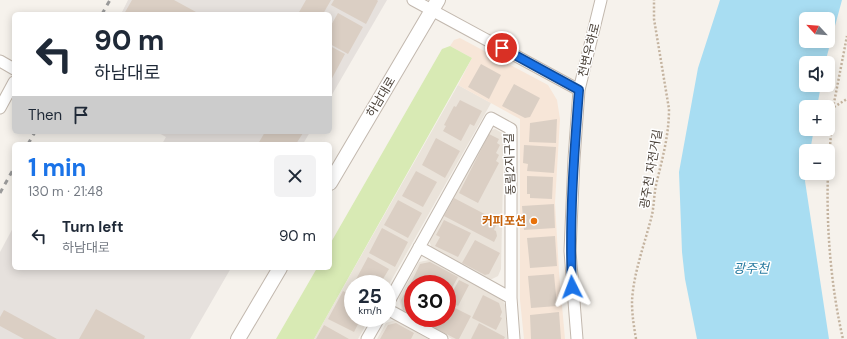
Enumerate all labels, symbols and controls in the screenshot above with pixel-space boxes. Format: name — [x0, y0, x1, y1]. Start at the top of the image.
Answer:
north arrow — [799, 12, 835, 48]
map controls — [799, 12, 835, 180]
street label: 천변우하로 — [575, 21, 603, 79]
text: 90 m — [94, 22, 164, 59]
icon: left — [28, 28, 80, 80]
pin — [485, 31, 519, 65]
icon: arrive — [491, 37, 513, 59]
button: sound — [799, 56, 835, 92]
text: 하남대로 — [94, 61, 160, 85]
street label: 하남대로 — [363, 74, 399, 120]
button: + — [799, 100, 835, 136]
icon: arrive — [70, 104, 92, 126]
text: Then — [28, 105, 62, 125]
street label: 광주천 자전거길 — [636, 128, 666, 210]
street label: 동림2지구길 — [501, 133, 519, 195]
button: − — [799, 144, 835, 180]
text: 1 min — [28, 152, 86, 183]
button: close — [274, 155, 316, 197]
text: 130 m · 21:48 — [28, 183, 103, 200]
place label: 커피포션 — [482, 213, 526, 229]
marker: 커피포션 — [529, 216, 539, 226]
text: Turn left — [62, 217, 123, 237]
icon: left — [28, 225, 50, 247]
text: 90 m — [279, 226, 316, 246]
text: 하남대로 — [62, 239, 110, 256]
water label: 광주천 — [733, 260, 770, 277]
position arrow — [551, 266, 593, 308]
speed limit sign: 30 — [404, 275, 456, 327]
text: 25 — [358, 283, 382, 309]
text: km/h — [358, 304, 382, 317]

